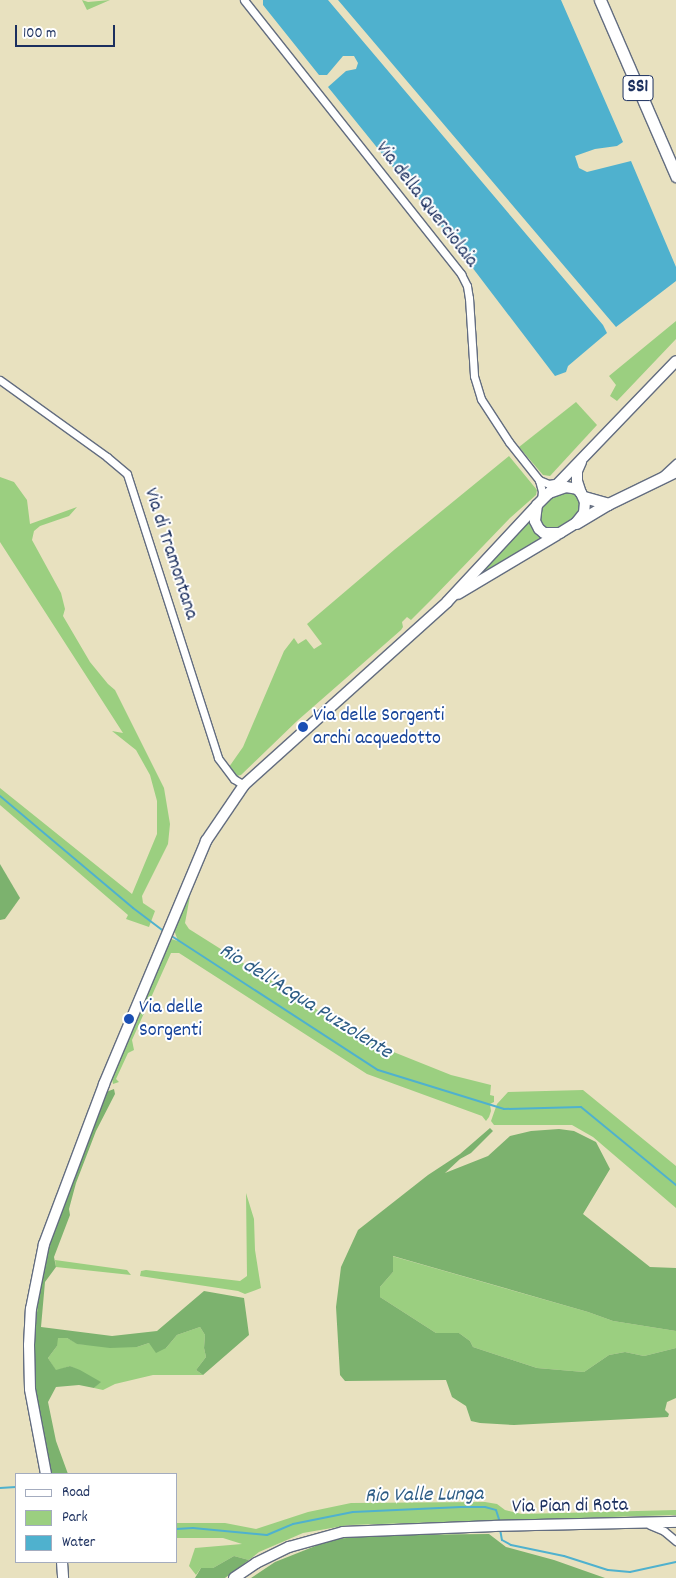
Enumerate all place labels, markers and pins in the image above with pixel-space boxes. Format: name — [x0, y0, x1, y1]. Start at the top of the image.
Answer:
place label: Via delle Sorgenti archi acquedotto — [313, 704, 444, 751]
marker: Via delle Sorgenti archi acquedotto — [297, 721, 309, 733]
place label: Via delle Sorgenti — [139, 996, 203, 1043]
marker: Via delle Sorgenti — [123, 1013, 135, 1025]

